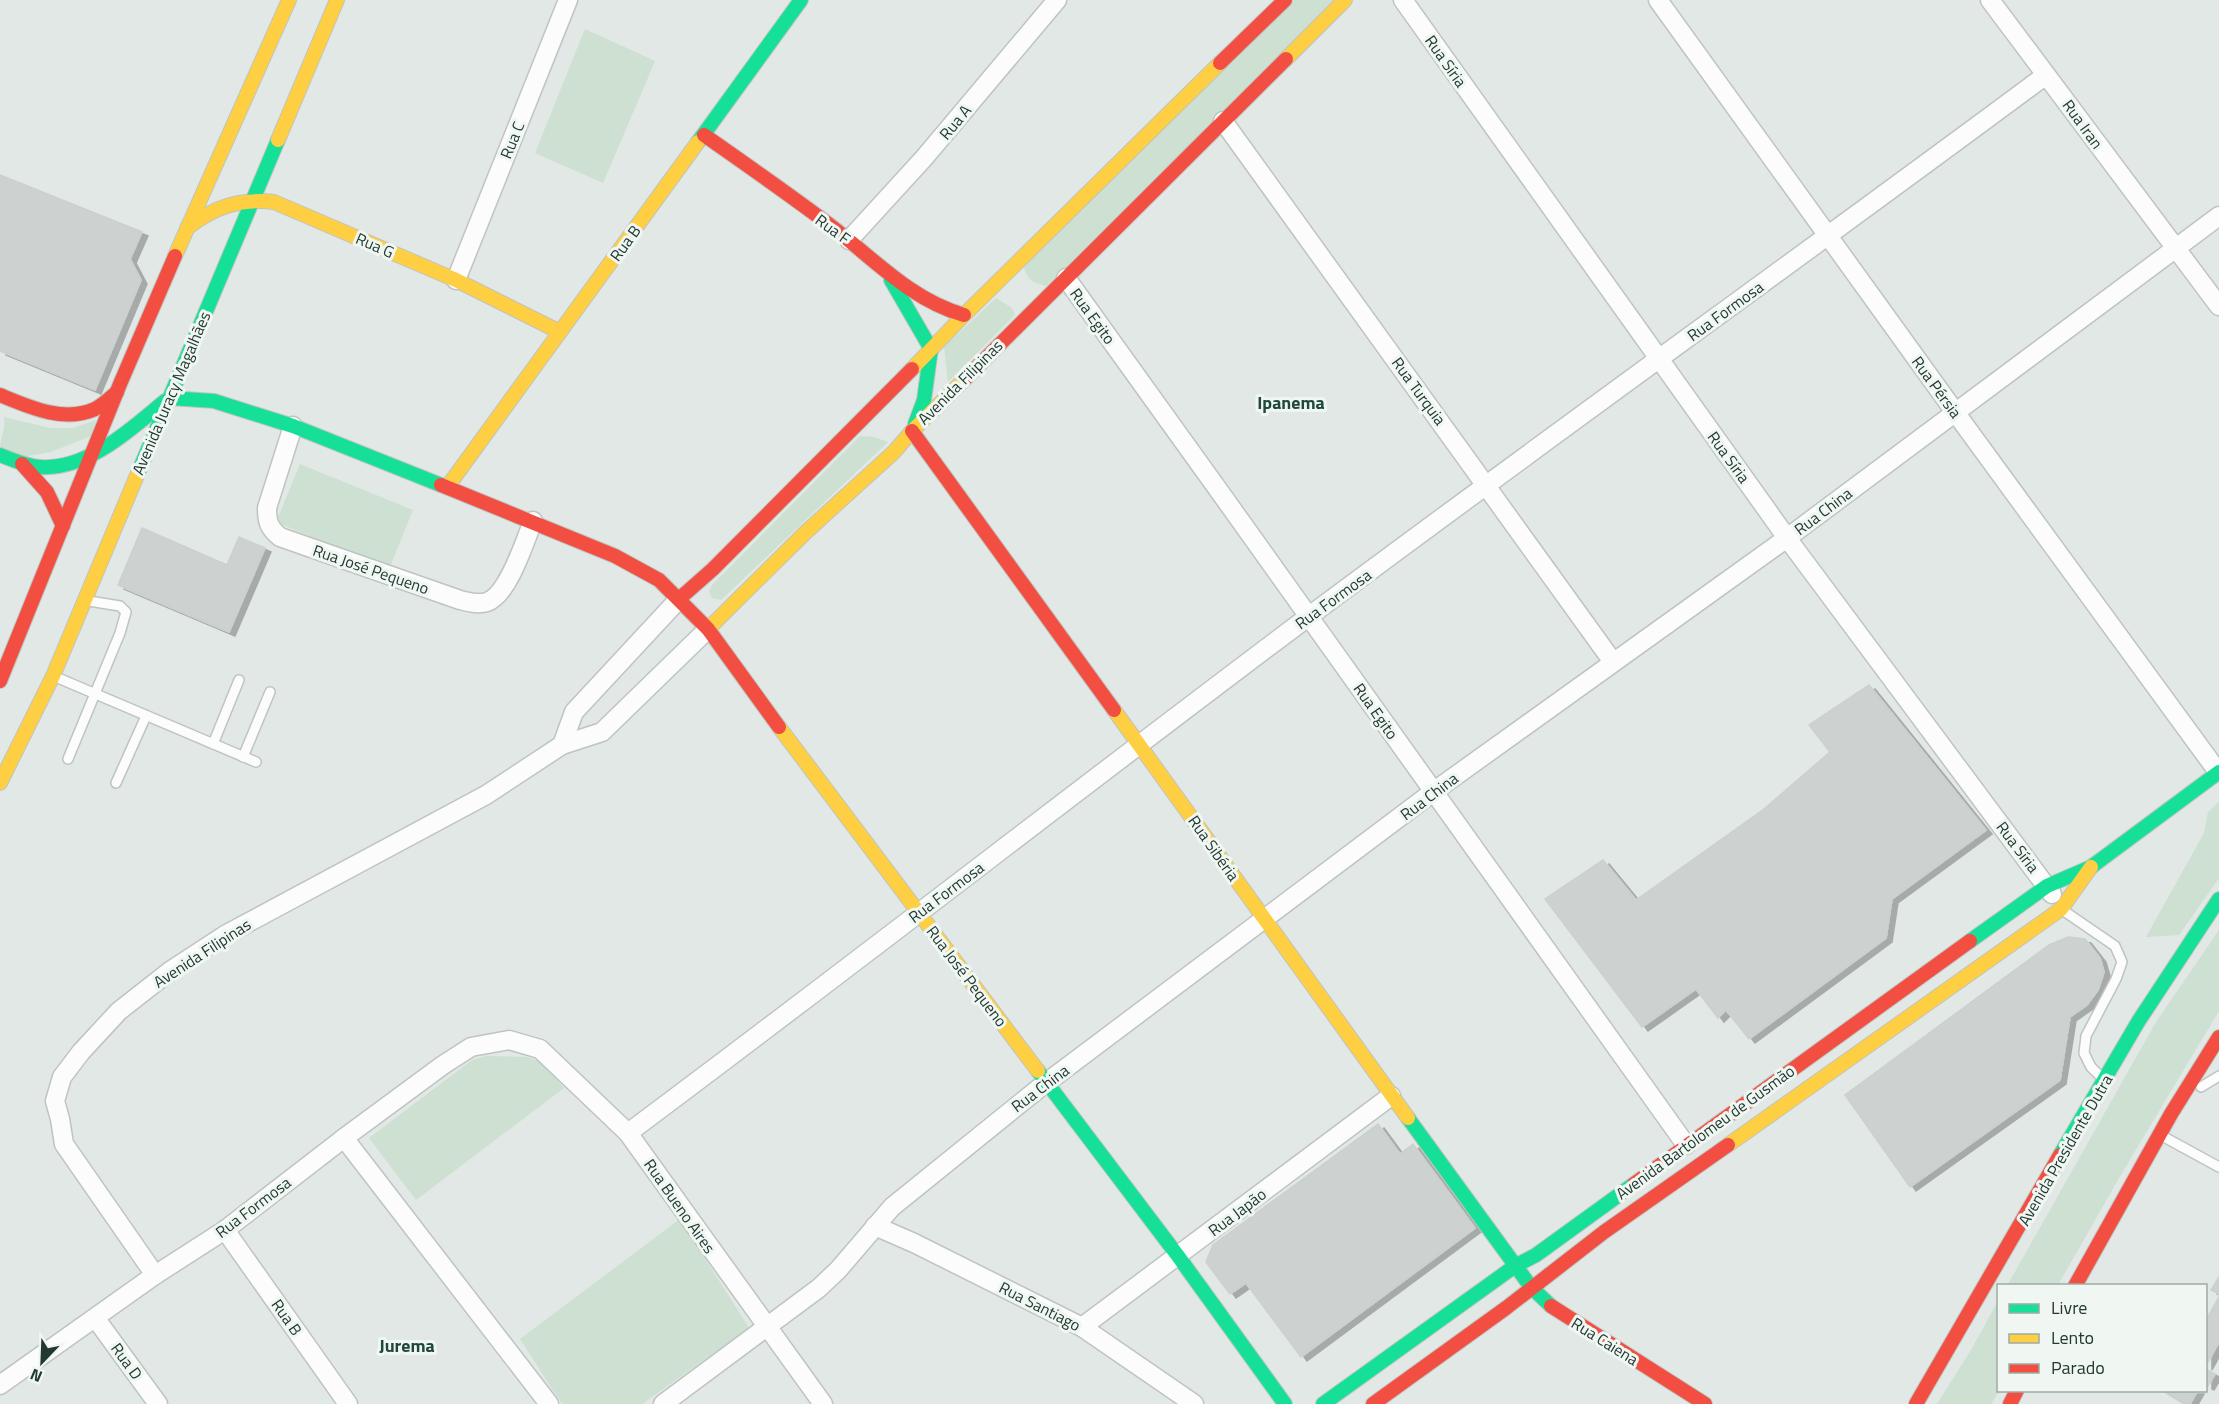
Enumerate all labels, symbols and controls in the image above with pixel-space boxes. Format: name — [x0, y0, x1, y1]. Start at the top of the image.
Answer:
street label: Rua Síria — [1419, 30, 1473, 92]
street label: Rua Iran — [2057, 94, 2109, 154]
street label: Rua A — [933, 99, 977, 145]
street label: Rua C — [494, 117, 530, 162]
street label: Rua F — [810, 208, 856, 250]
street label: Rua B — [604, 220, 646, 266]
street label: Rua G — [352, 226, 398, 264]
street label: Rua Formosa — [1682, 275, 1768, 347]
street label: Rua Egito — [1064, 283, 1122, 349]
street label: Avenida Juracy Magalhães — [126, 308, 216, 478]
street label: Avenida Filipinas — [912, 334, 1008, 430]
street label: Rua Pérsia — [1906, 351, 1968, 423]
street label: Rua Turquia — [1386, 352, 1452, 430]
district label: Ipanema — [1257, 389, 1325, 416]
street label: Rua Síria — [1702, 426, 1756, 488]
street label: Rua China — [1789, 481, 1857, 541]
street label: Rua José Pequeno — [310, 538, 432, 600]
street label: Rua Formosa — [1290, 563, 1376, 635]
street label: Rua Egito — [1348, 678, 1404, 744]
street label: Rua China — [1395, 766, 1463, 826]
street label: Rua Sibéria — [1182, 810, 1246, 886]
street label: Rua Síria — [1991, 816, 2045, 878]
street label: Rua Formosa — [903, 856, 989, 928]
street label: Avenida Filipinas — [148, 912, 256, 994]
street label: Rua José Pequeno — [921, 920, 1013, 1032]
street label: Rua China — [1006, 1058, 1074, 1118]
street label: Avenida Bartolomeu de Gusmão — [1611, 1059, 1799, 1205]
street label: Avenida Presidente Dutra — [2012, 1070, 2118, 1230]
street label: Rua Bueno Aires — [638, 1154, 722, 1258]
street label: Rua Formosa — [210, 1171, 296, 1243]
street label: Rua Japão — [1203, 1182, 1271, 1242]
street label: Rua Santiago — [995, 1275, 1085, 1337]
legend — [1997, 1284, 2207, 1392]
street label: Rua B — [266, 1294, 308, 1340]
text: Livre — [2051, 1294, 2087, 1321]
street label: Rua Caiena — [1567, 1311, 1643, 1371]
text: Lento — [2051, 1324, 2094, 1351]
north arrow — [12, 1332, 72, 1392]
district label: Jurema — [379, 1332, 435, 1359]
street label: Rua D — [105, 1338, 149, 1384]
text: Parado — [2051, 1354, 2105, 1381]
text: N — [26, 1363, 46, 1389]

